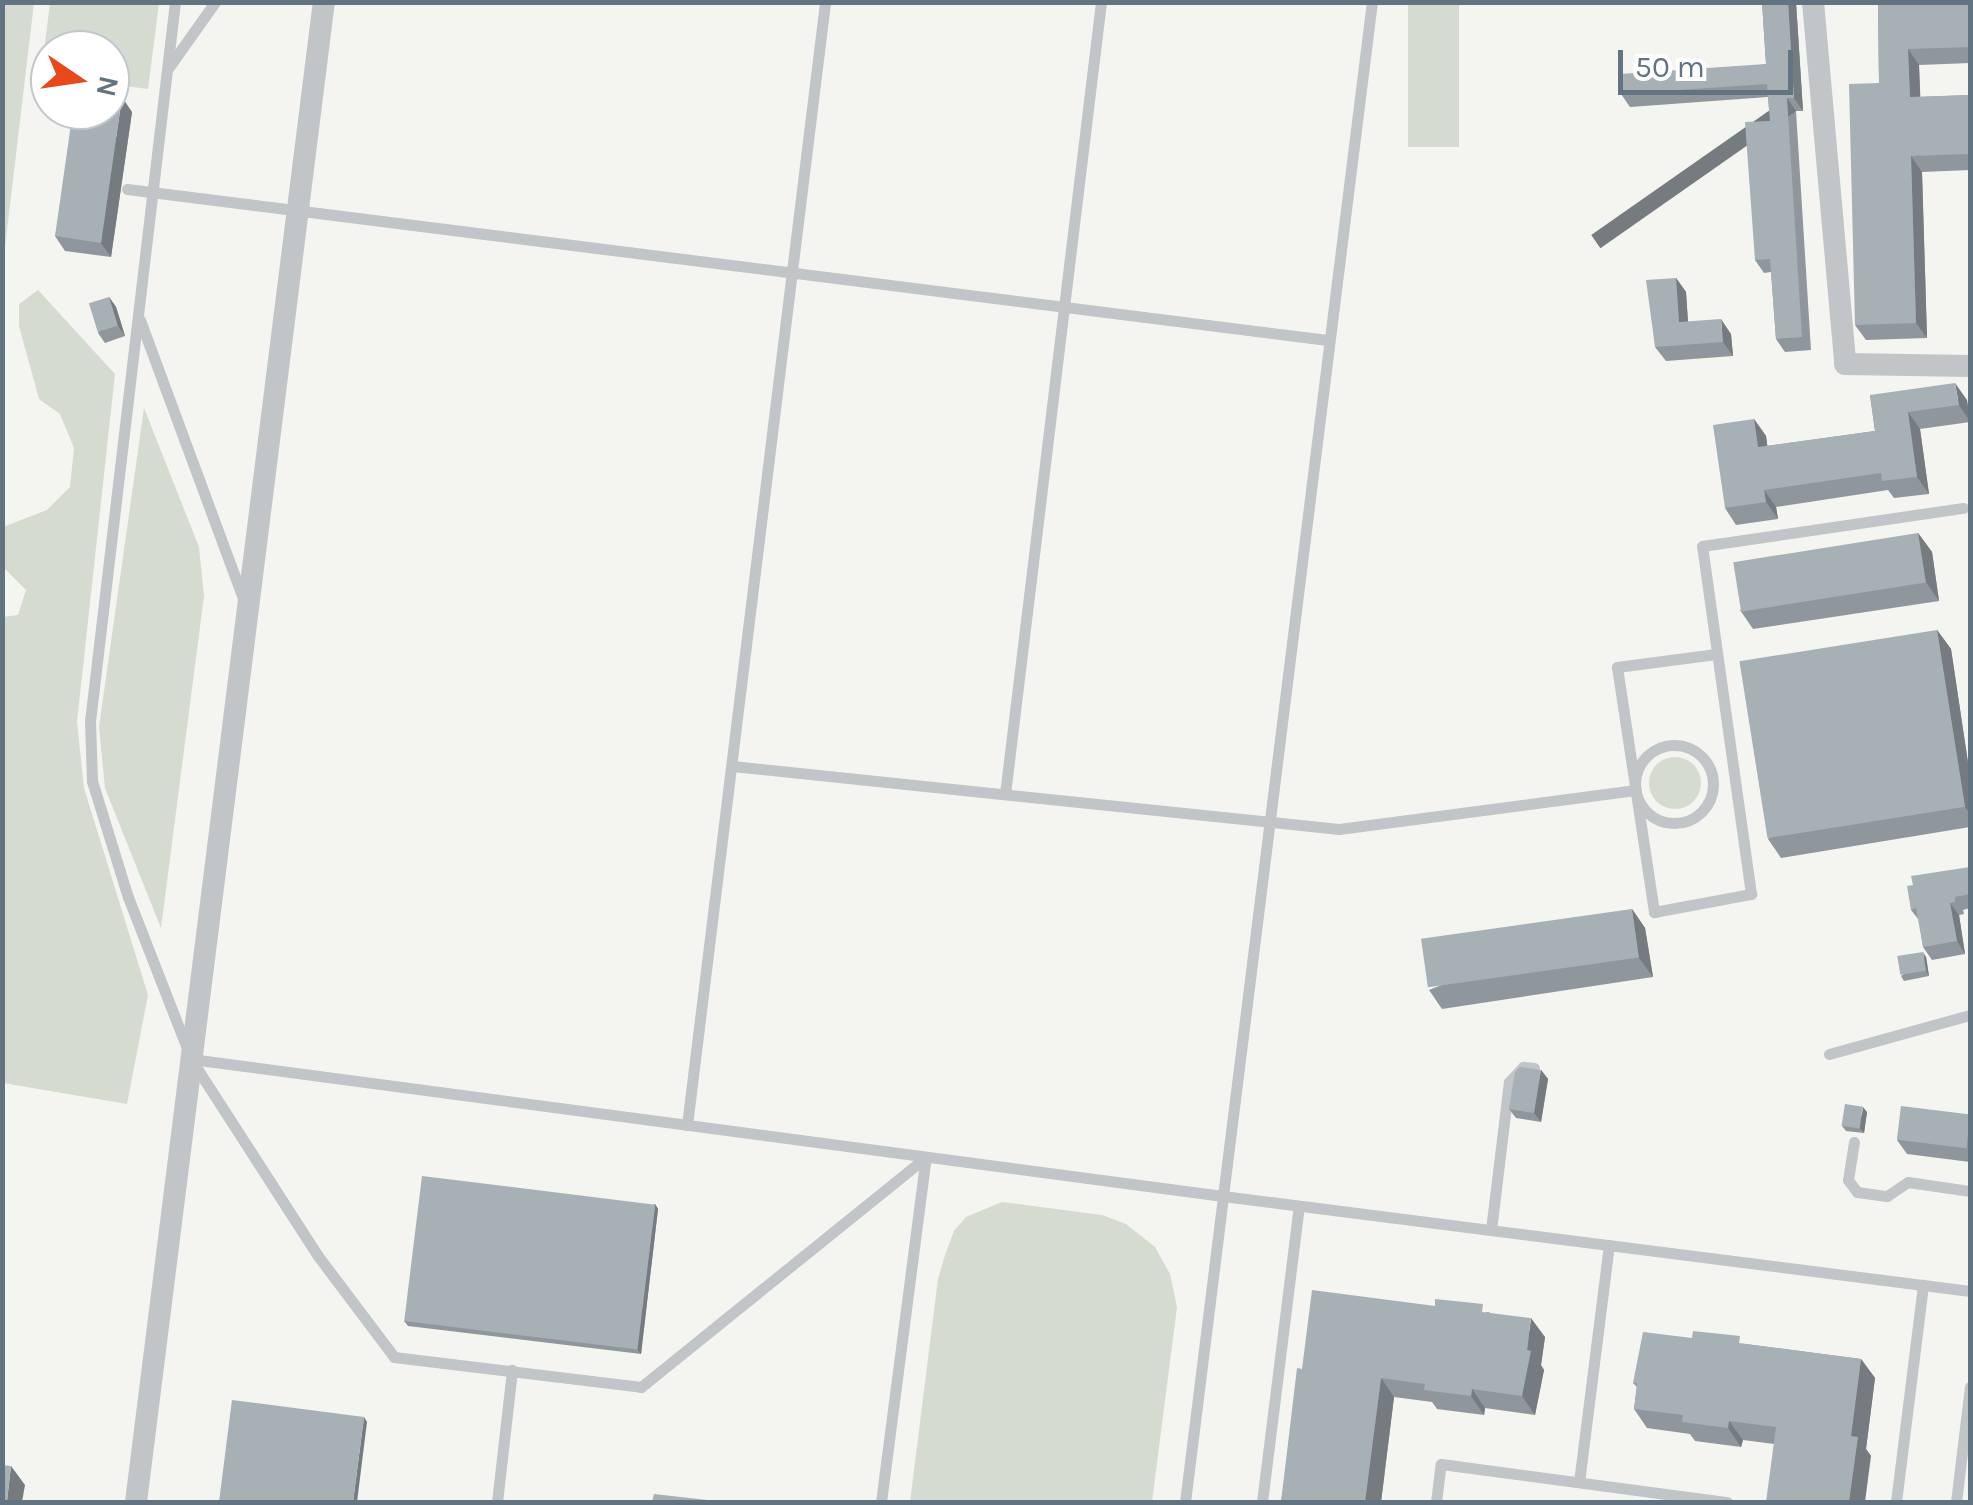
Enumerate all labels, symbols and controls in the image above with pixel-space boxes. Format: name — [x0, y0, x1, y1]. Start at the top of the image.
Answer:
north arrow — [30, 30, 130, 130]
scale bar — [1623, 30, 1798, 92]
text: 50 m — [1635, 49, 1705, 85]
text: N — [89, 73, 126, 100]

